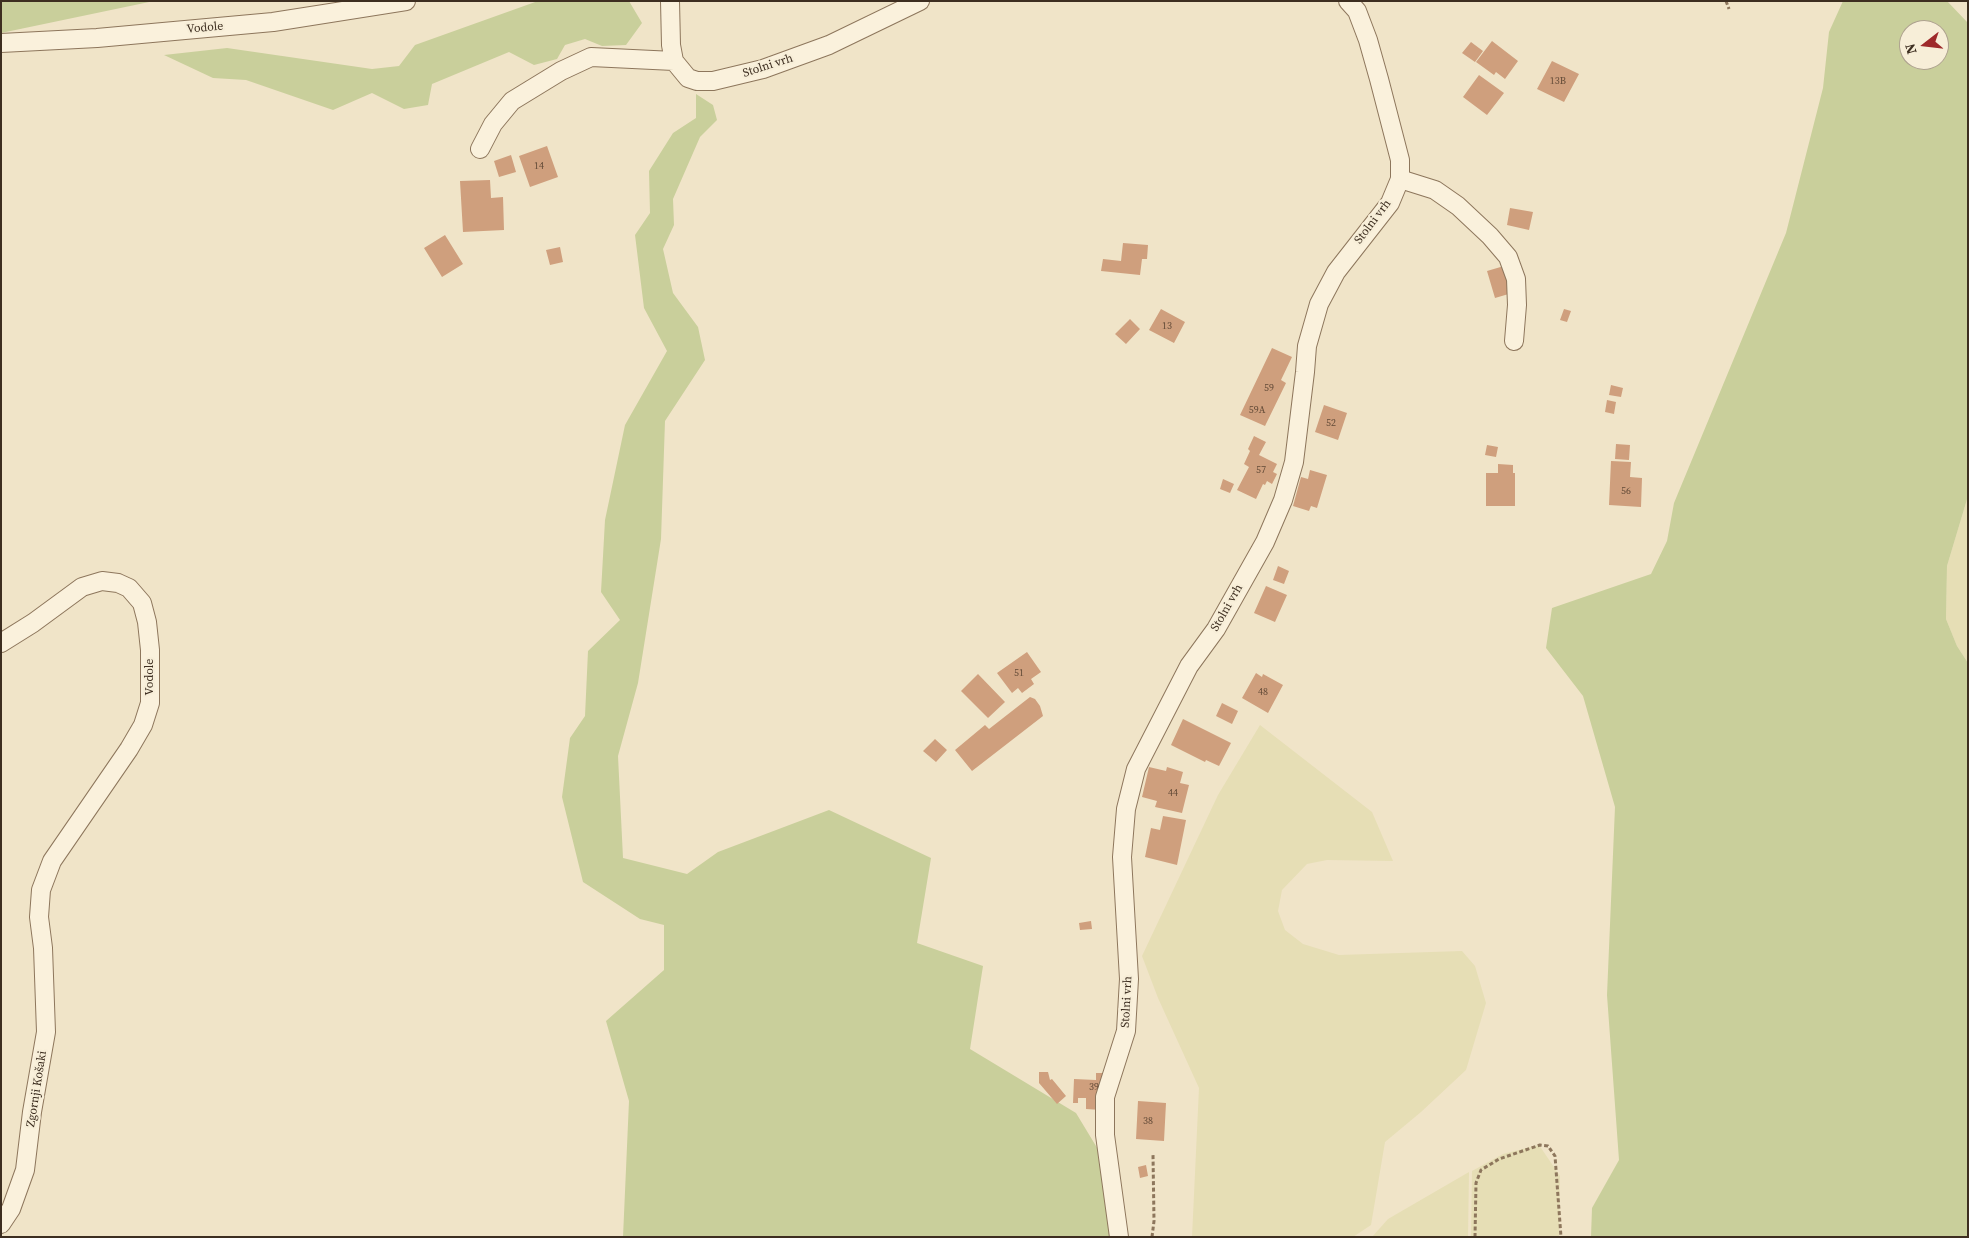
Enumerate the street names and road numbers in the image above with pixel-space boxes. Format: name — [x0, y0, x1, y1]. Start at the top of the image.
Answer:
street label: Vodole — [186, 19, 224, 37]
street label: Stolni vrh — [741, 51, 795, 81]
street label: Stolni vrh — [1352, 197, 1394, 247]
street label: Stolni vrh — [1208, 582, 1246, 634]
street label: Vodole — [143, 659, 157, 695]
street label: Stolni vrh — [1118, 976, 1136, 1028]
street label: Zgornji Košaki — [24, 1050, 50, 1128]

